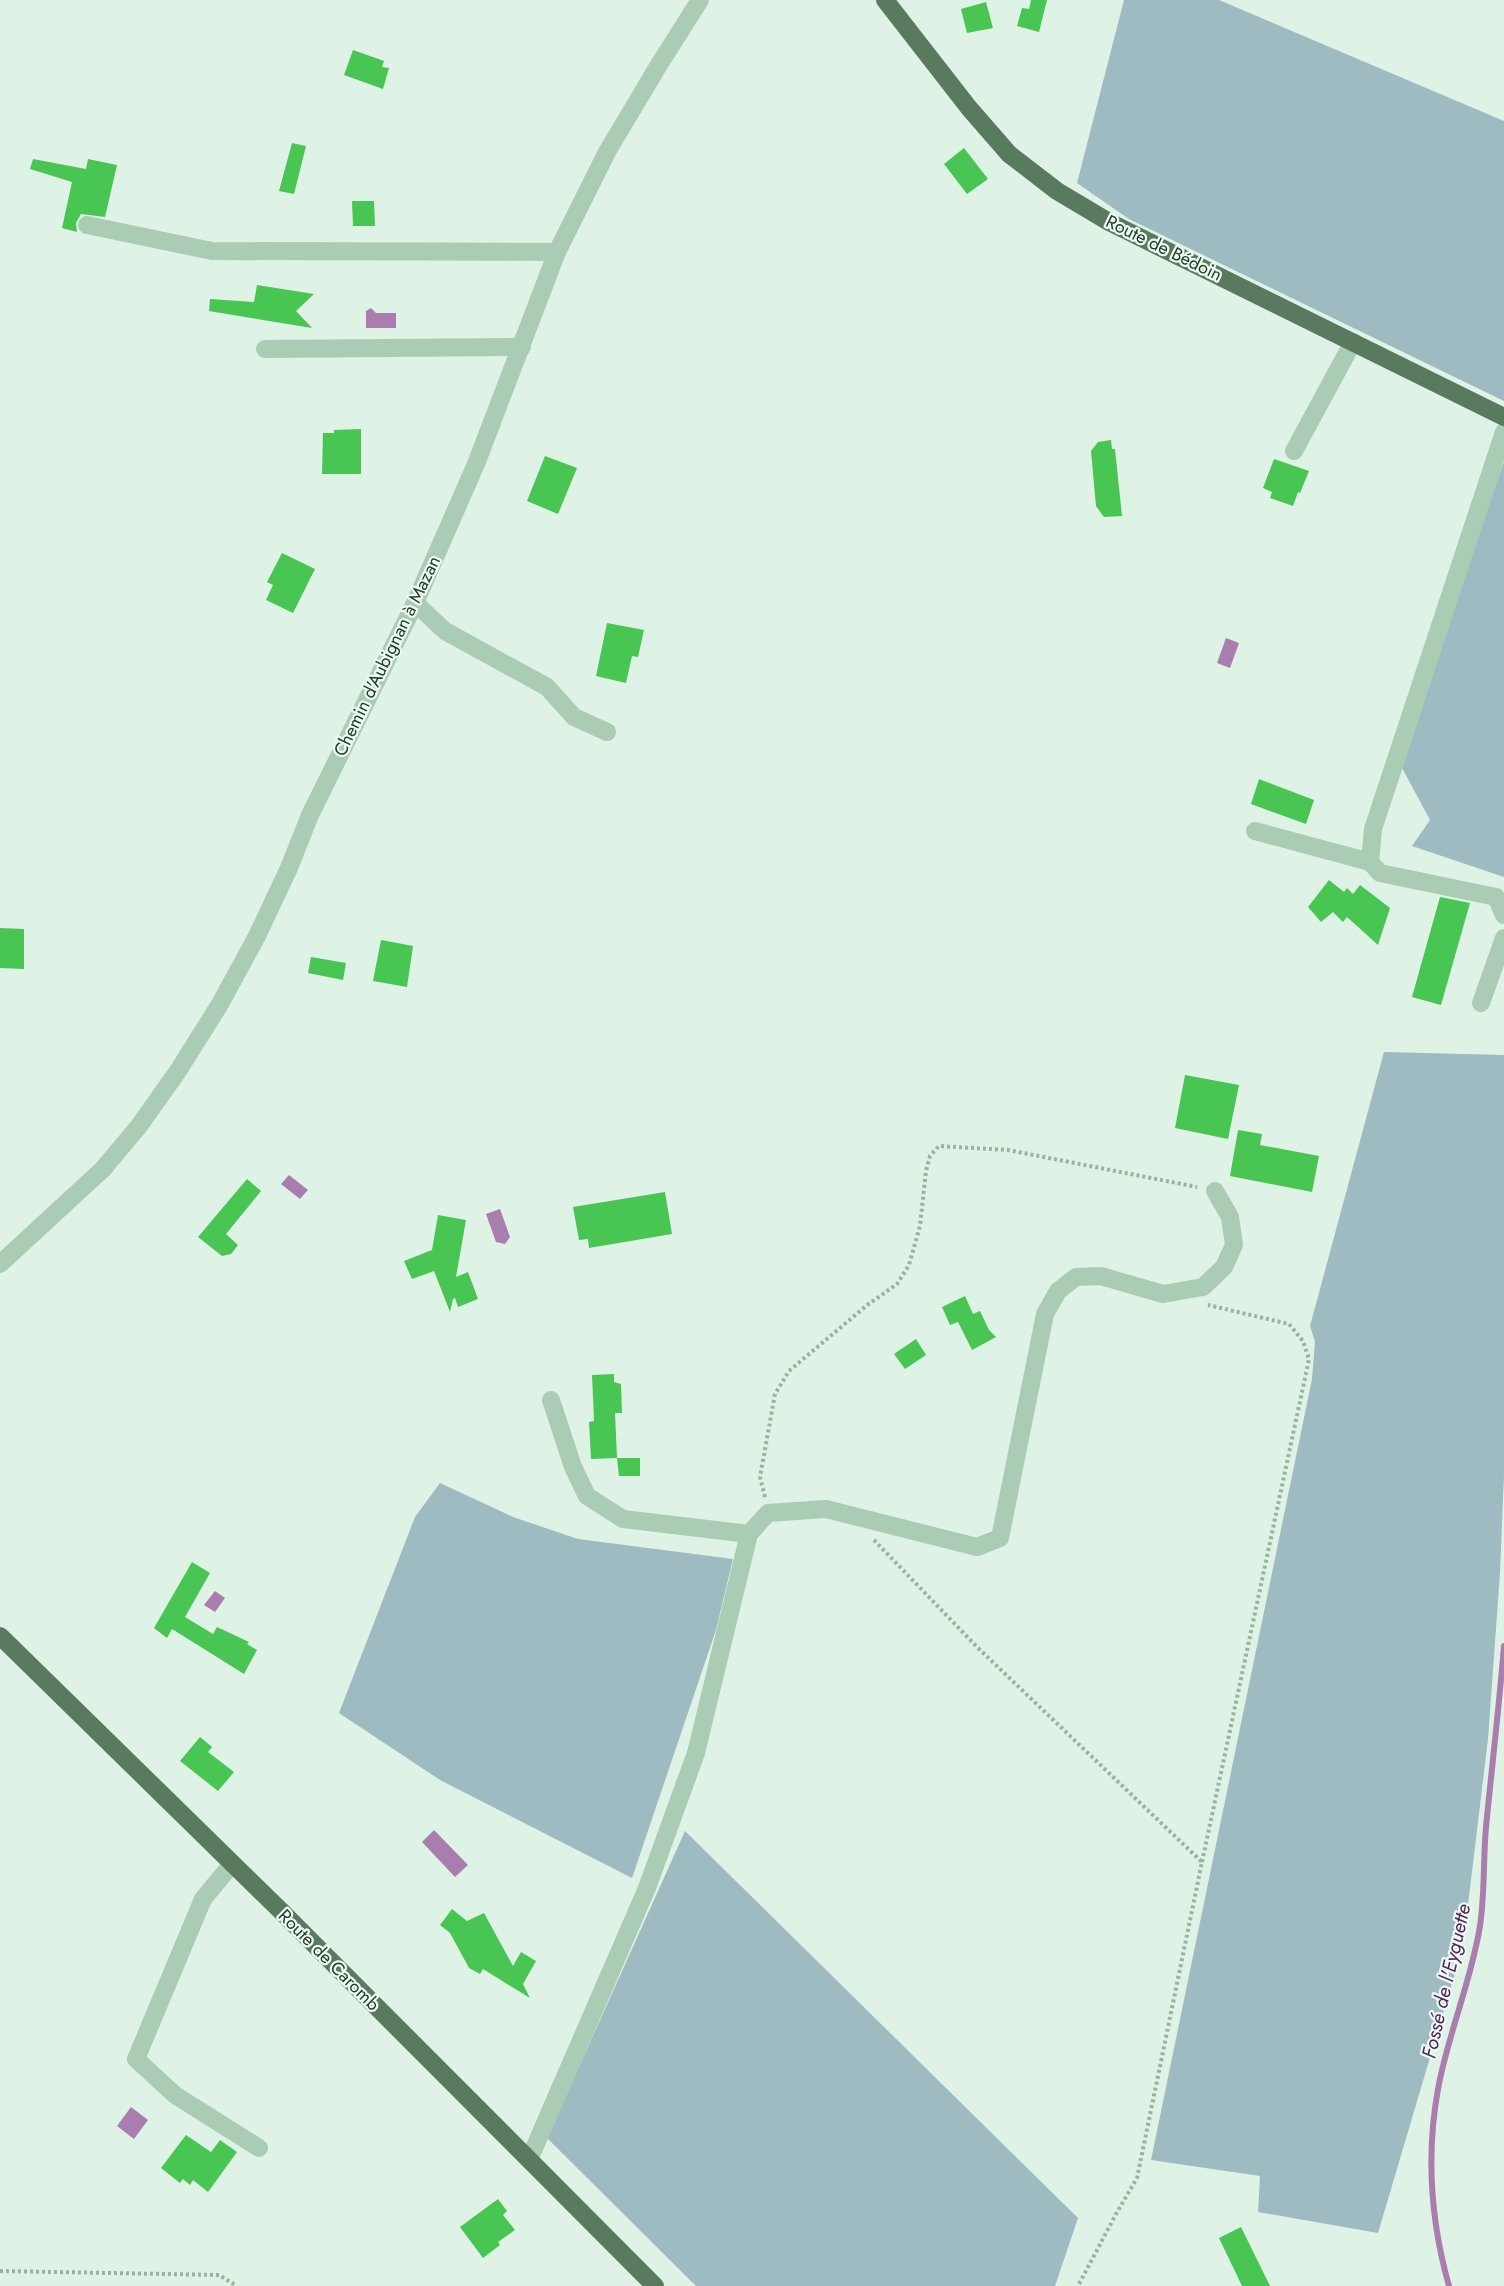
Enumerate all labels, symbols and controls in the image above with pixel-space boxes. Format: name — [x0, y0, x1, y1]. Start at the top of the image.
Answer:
street label: Route de Bédoin — [1101, 209, 1227, 287]
street label: Chemin d'Aubignan à Mazan — [327, 551, 447, 761]
water label: Fossé de l'Eyguette — [1415, 1901, 1478, 2061]
street label: Route de Caromb — [272, 1903, 386, 2017]

